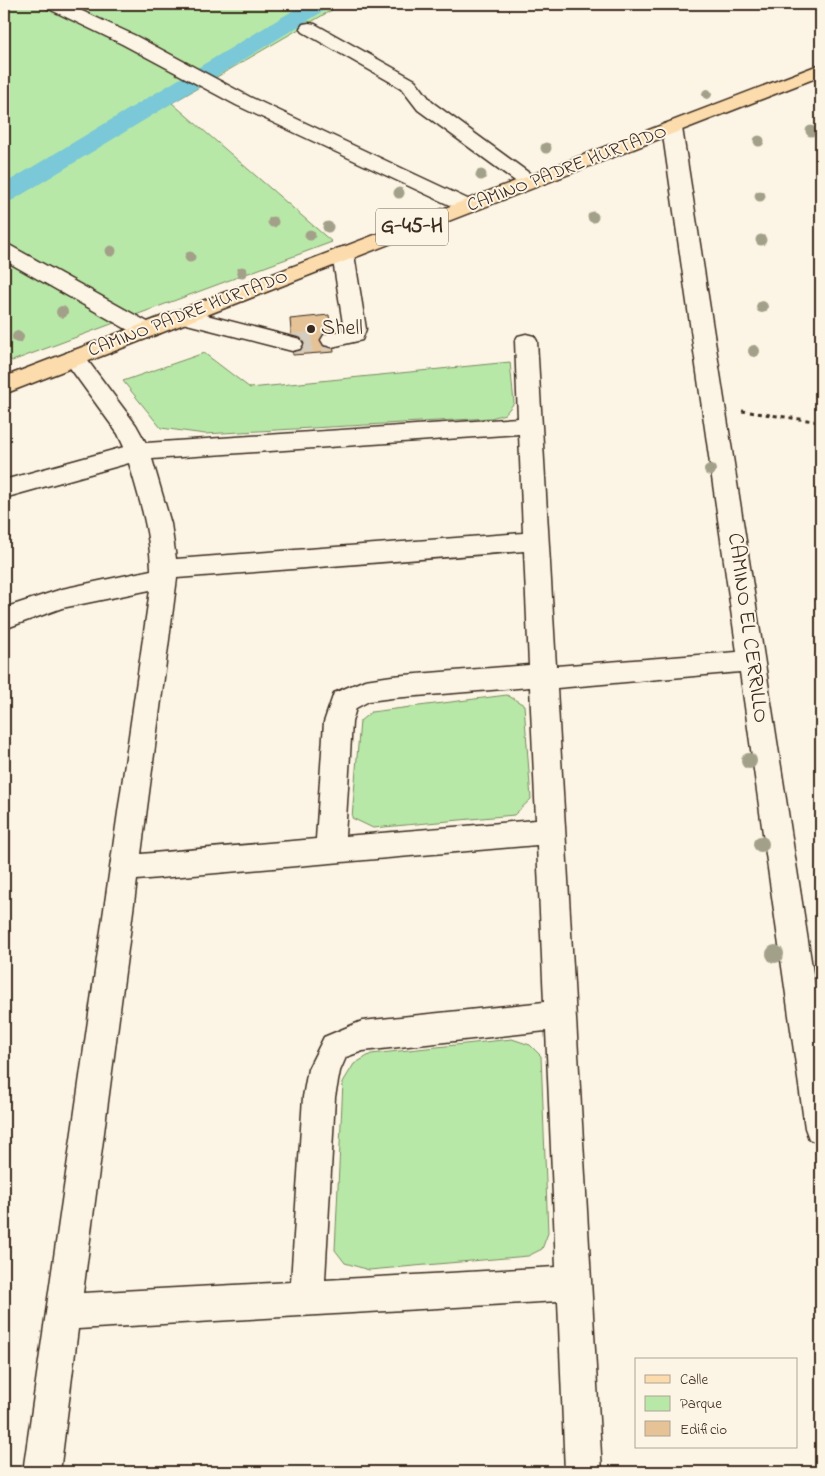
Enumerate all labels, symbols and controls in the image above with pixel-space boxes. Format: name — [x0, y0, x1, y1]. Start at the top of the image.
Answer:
street label: CAMINO PADRE HURTADO — [463, 118, 671, 220]
road number: G-45-H — [376, 208, 448, 246]
street label: CAMINO PADRE HURTADO — [84, 263, 292, 365]
place label: Shell — [321, 313, 363, 345]
marker: Shell — [305, 323, 317, 335]
street label: CAMINO EL CERRILLO — [718, 531, 776, 725]
legend — [635, 1358, 798, 1448]
text: Calle — [680, 1369, 708, 1391]
text: Parque — [680, 1393, 722, 1415]
text: Edificio — [680, 1419, 727, 1441]

